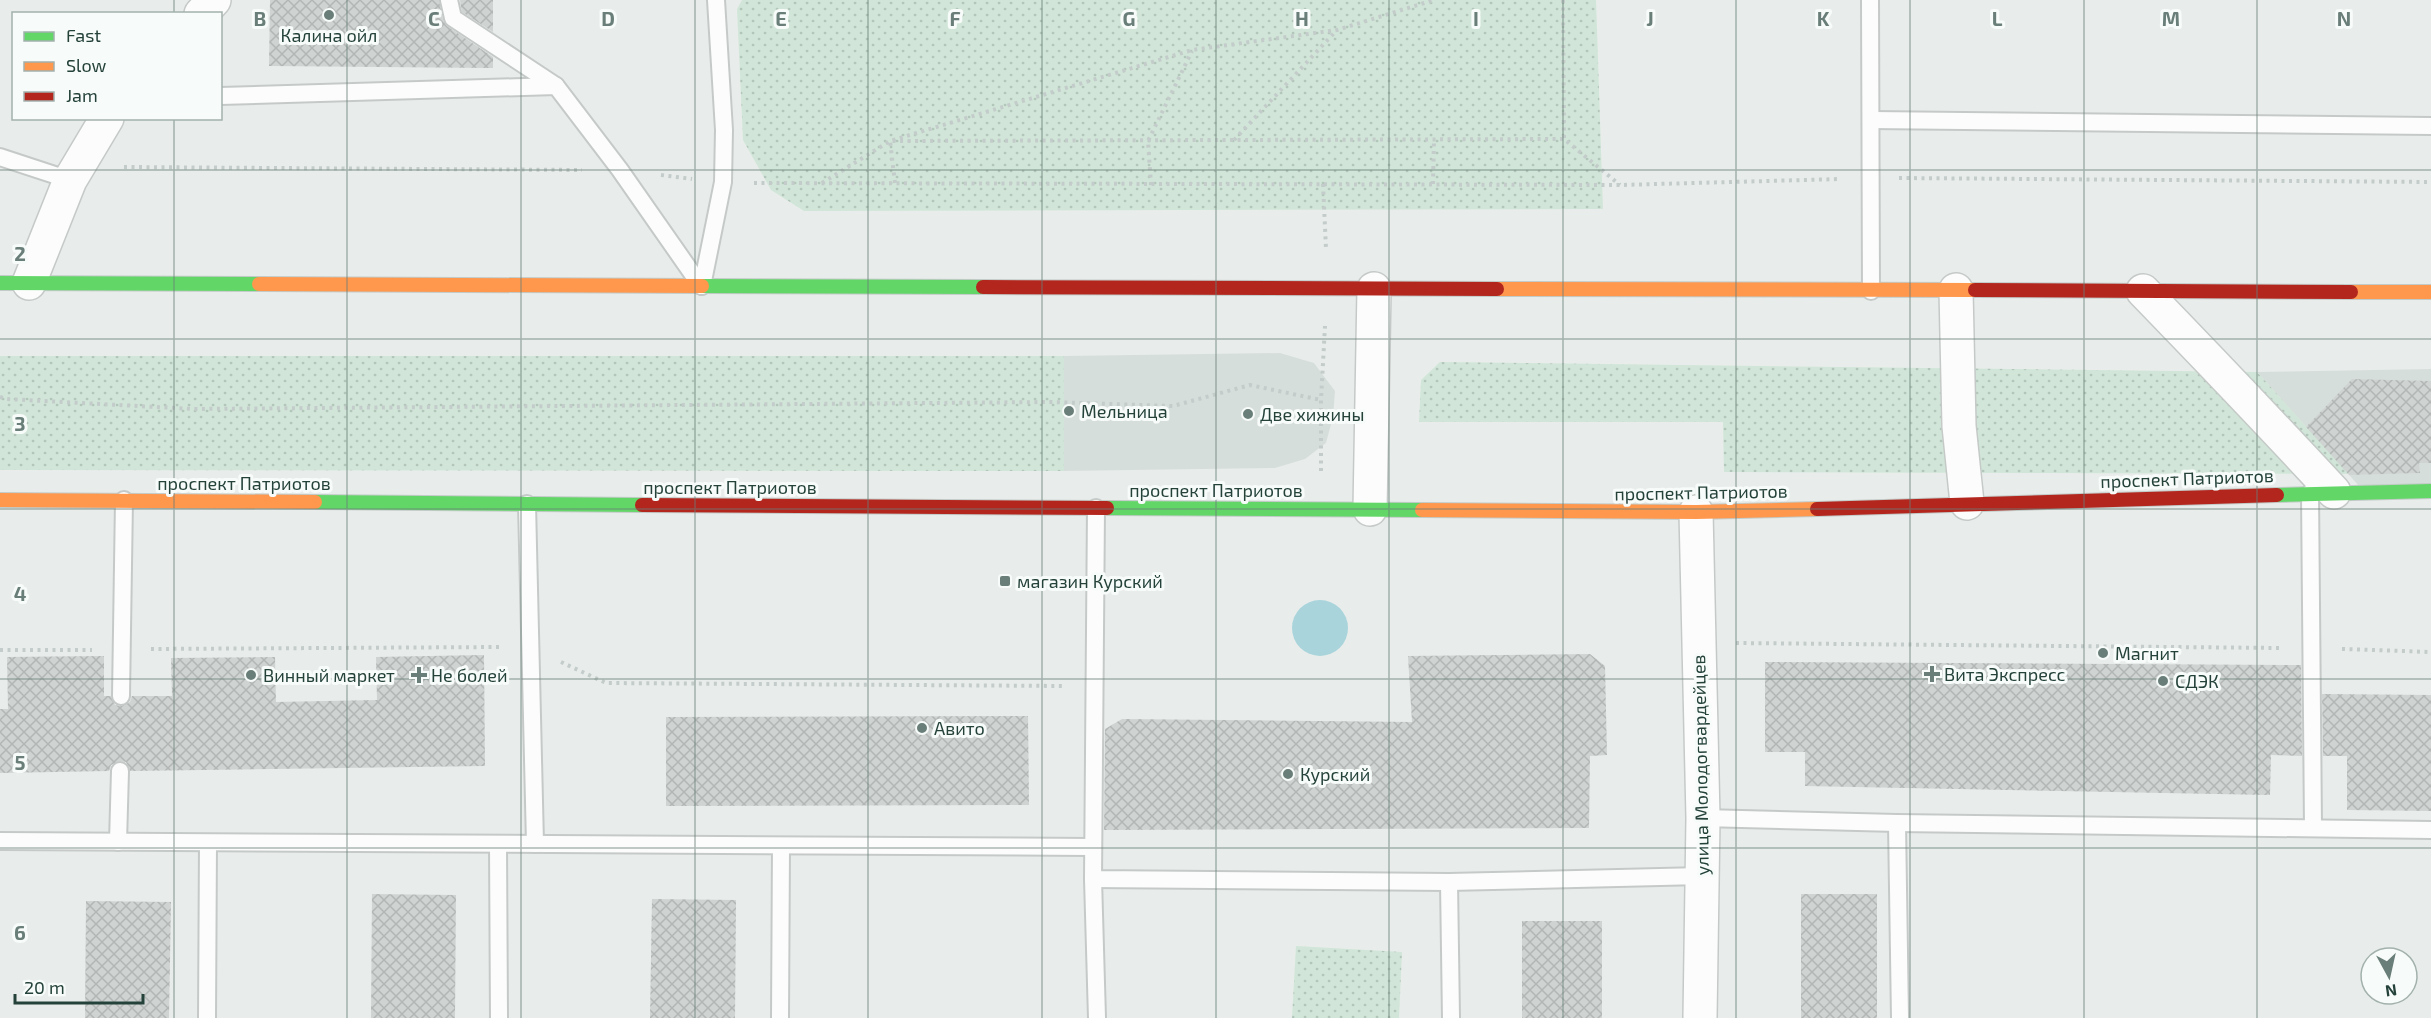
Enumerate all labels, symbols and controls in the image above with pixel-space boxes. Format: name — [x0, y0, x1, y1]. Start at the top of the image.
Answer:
text: B — [254, 6, 266, 30]
text: C — [428, 6, 440, 30]
text: D — [601, 6, 615, 30]
text: E — [775, 6, 787, 30]
text: F — [949, 6, 961, 30]
text: G — [1123, 6, 1135, 30]
text: H — [1295, 6, 1309, 30]
text: I — [1473, 6, 1479, 30]
text: J — [1646, 6, 1654, 30]
text: K — [1817, 6, 1830, 30]
text: L — [1992, 6, 2003, 30]
text: M — [2162, 6, 2180, 30]
text: N — [2337, 6, 2351, 30]
marker: Калина ойл — [322, 8, 336, 22]
legend — [12, 12, 222, 120]
text: Fast — [66, 24, 101, 46]
place label: Калина ойл — [281, 24, 377, 46]
text: Slow — [66, 54, 107, 76]
text: Jam — [66, 84, 98, 106]
text: 2 — [14, 241, 26, 265]
place label: Мельница — [1081, 400, 1168, 422]
place label: Две хижины — [1260, 403, 1365, 425]
marker: Мельница — [1062, 404, 1076, 418]
marker: Две хижины — [1241, 407, 1255, 421]
text: 3 — [14, 411, 26, 435]
street label: проспект Патриотов — [2100, 464, 2274, 492]
street label: проспект Патриотов — [157, 472, 331, 494]
street label: проспект Патриотов — [643, 476, 817, 498]
street label: проспект Патриотов — [1129, 479, 1303, 501]
street label: проспект Патриотов — [1614, 479, 1788, 505]
place label: магазин Курский — [1017, 570, 1163, 592]
marker: магазин Курский — [998, 574, 1012, 588]
text: 4 — [14, 581, 27, 605]
place label: Магнит — [2115, 642, 2179, 664]
marker: Магнит — [2096, 646, 2110, 660]
street label: улица Молодогвардейцев — [1687, 654, 1713, 876]
place label: Вита Экспресс — [1944, 663, 2066, 685]
place label: Винный маркет — [263, 664, 395, 686]
place label: Не болей — [431, 664, 508, 686]
marker: Вита Экспресс — [1925, 667, 1939, 681]
marker: Винный маркет — [244, 668, 258, 682]
marker: Не болей — [412, 668, 426, 682]
place label: СДЭК — [2175, 670, 2219, 692]
marker: СДЭК — [2156, 674, 2170, 688]
place label: Авито — [934, 717, 985, 739]
marker: Авито — [915, 721, 929, 735]
text: 5 — [14, 750, 26, 774]
place label: Курский — [1300, 763, 1370, 785]
marker: Курский — [1281, 767, 1295, 781]
text: 6 — [14, 920, 26, 944]
north arrow — [2359, 946, 2419, 1006]
scale bar — [15, 967, 142, 1005]
text: 20 m — [24, 976, 65, 998]
text: N — [2384, 981, 2398, 1002]

